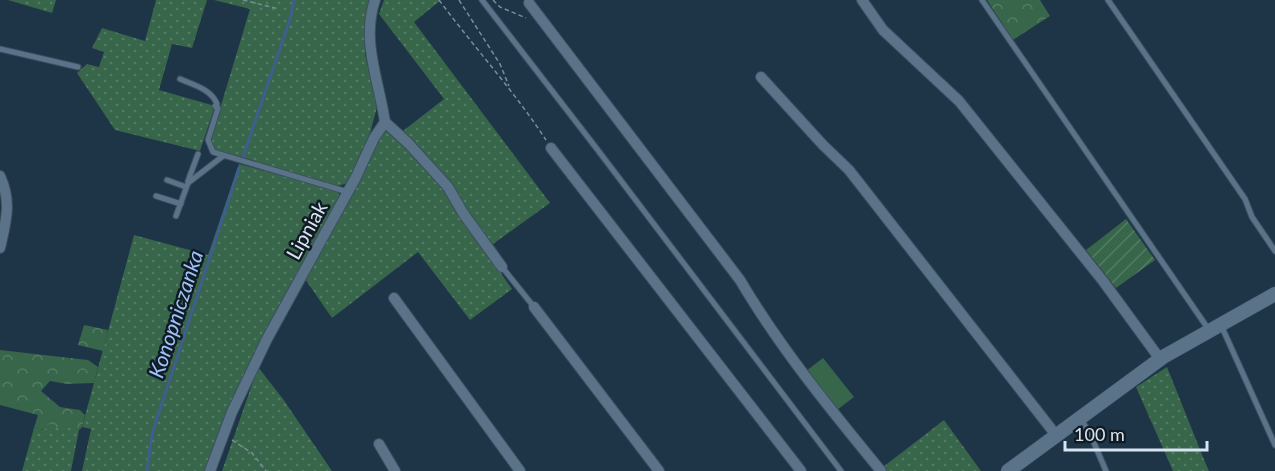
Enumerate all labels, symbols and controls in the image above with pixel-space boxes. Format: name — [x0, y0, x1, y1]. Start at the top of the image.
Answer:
street label: Lipniak — [280, 196, 332, 263]
water label: Konopniczanka — [143, 247, 207, 381]
scale bar — [1065, 414, 1208, 452]
text: 100 m — [1074, 423, 1125, 445]

